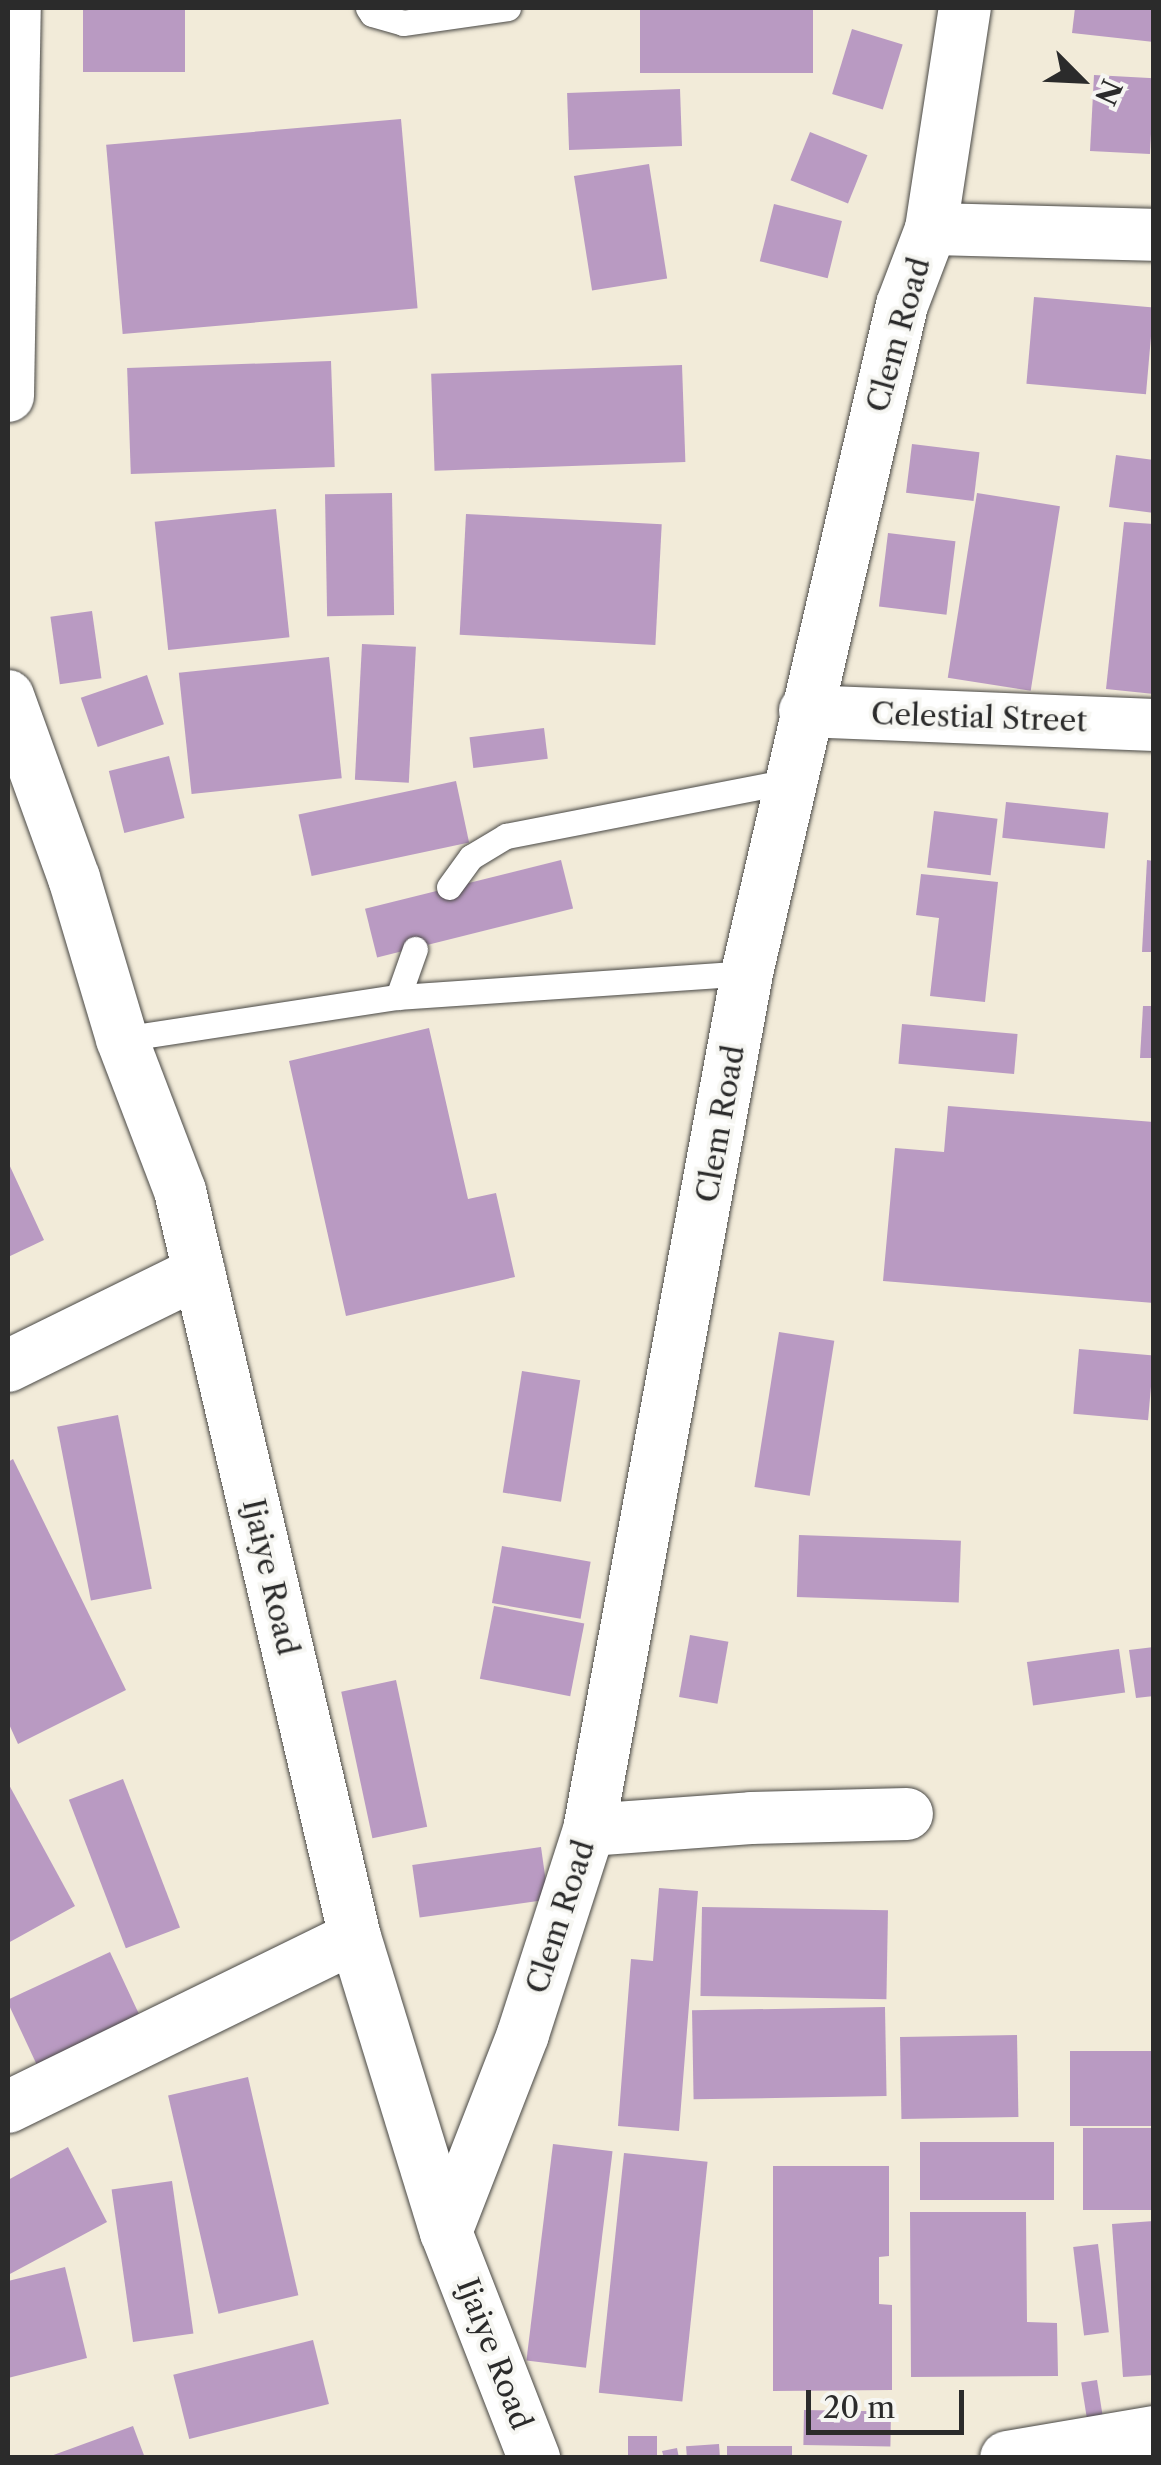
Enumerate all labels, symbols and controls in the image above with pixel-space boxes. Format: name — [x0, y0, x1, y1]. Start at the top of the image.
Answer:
north arrow — [1031, 30, 1131, 130]
text: N — [1088, 74, 1129, 110]
street label: Clem Road — [860, 254, 938, 416]
street label: Celestial Street — [870, 696, 1088, 740]
street label: Clem Road — [689, 1043, 753, 1205]
street label: Ijaiye Road — [235, 1495, 305, 1659]
street label: Clem Road — [519, 1836, 603, 1998]
street label: Ijaiye Road — [449, 2273, 539, 2435]
scale bar — [811, 2370, 968, 2432]
text: 20 m — [823, 2389, 895, 2426]

